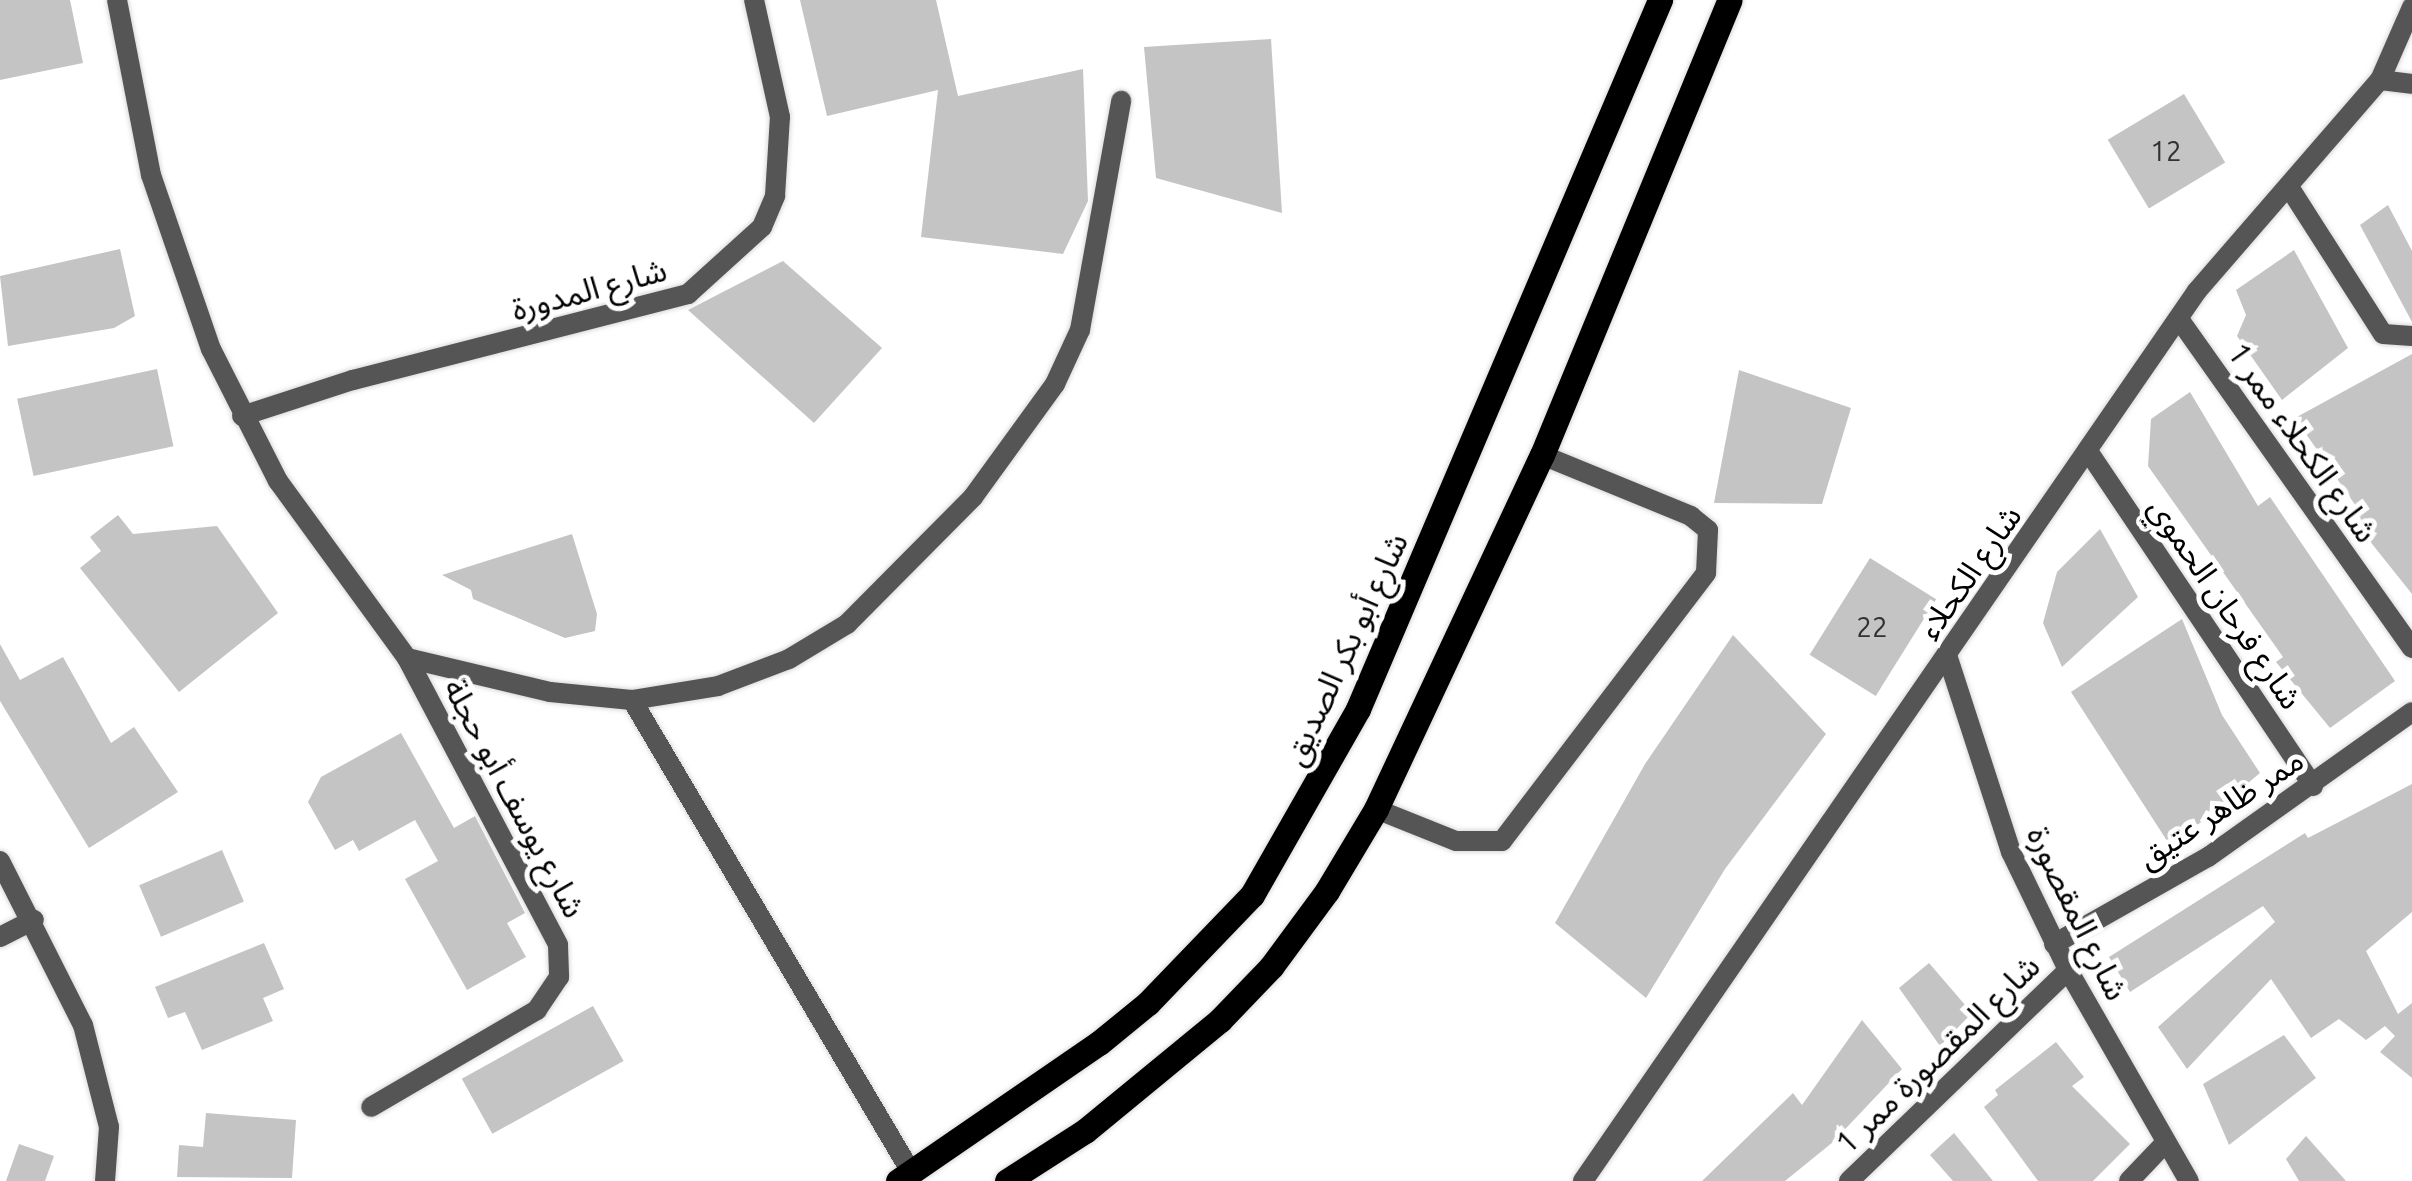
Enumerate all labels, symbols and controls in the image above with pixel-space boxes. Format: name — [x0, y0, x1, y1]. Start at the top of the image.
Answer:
house number: 12 — [2150, 134, 2182, 168]
street label: شارع المدورة — [507, 250, 671, 328]
street label: شارع الكحلاء ممر 1 — [2220, 335, 2386, 549]
street label: شارع فرحان الحموي — [2141, 490, 2311, 716]
street label: شارع الكحلاء — [1909, 498, 2029, 646]
street label: شارع أبو بكر الصديق — [1274, 527, 1416, 771]
house number: 22 — [1856, 610, 1888, 644]
street label: شارع يوسف أبو حجلة — [436, 672, 594, 924]
street label: ممر ظاهر عتيق — [2130, 740, 2310, 876]
street label: شارع المقصورة — [2019, 820, 2137, 1006]
street label: شارع المقصورة ممر 1 — [1827, 947, 2047, 1161]

